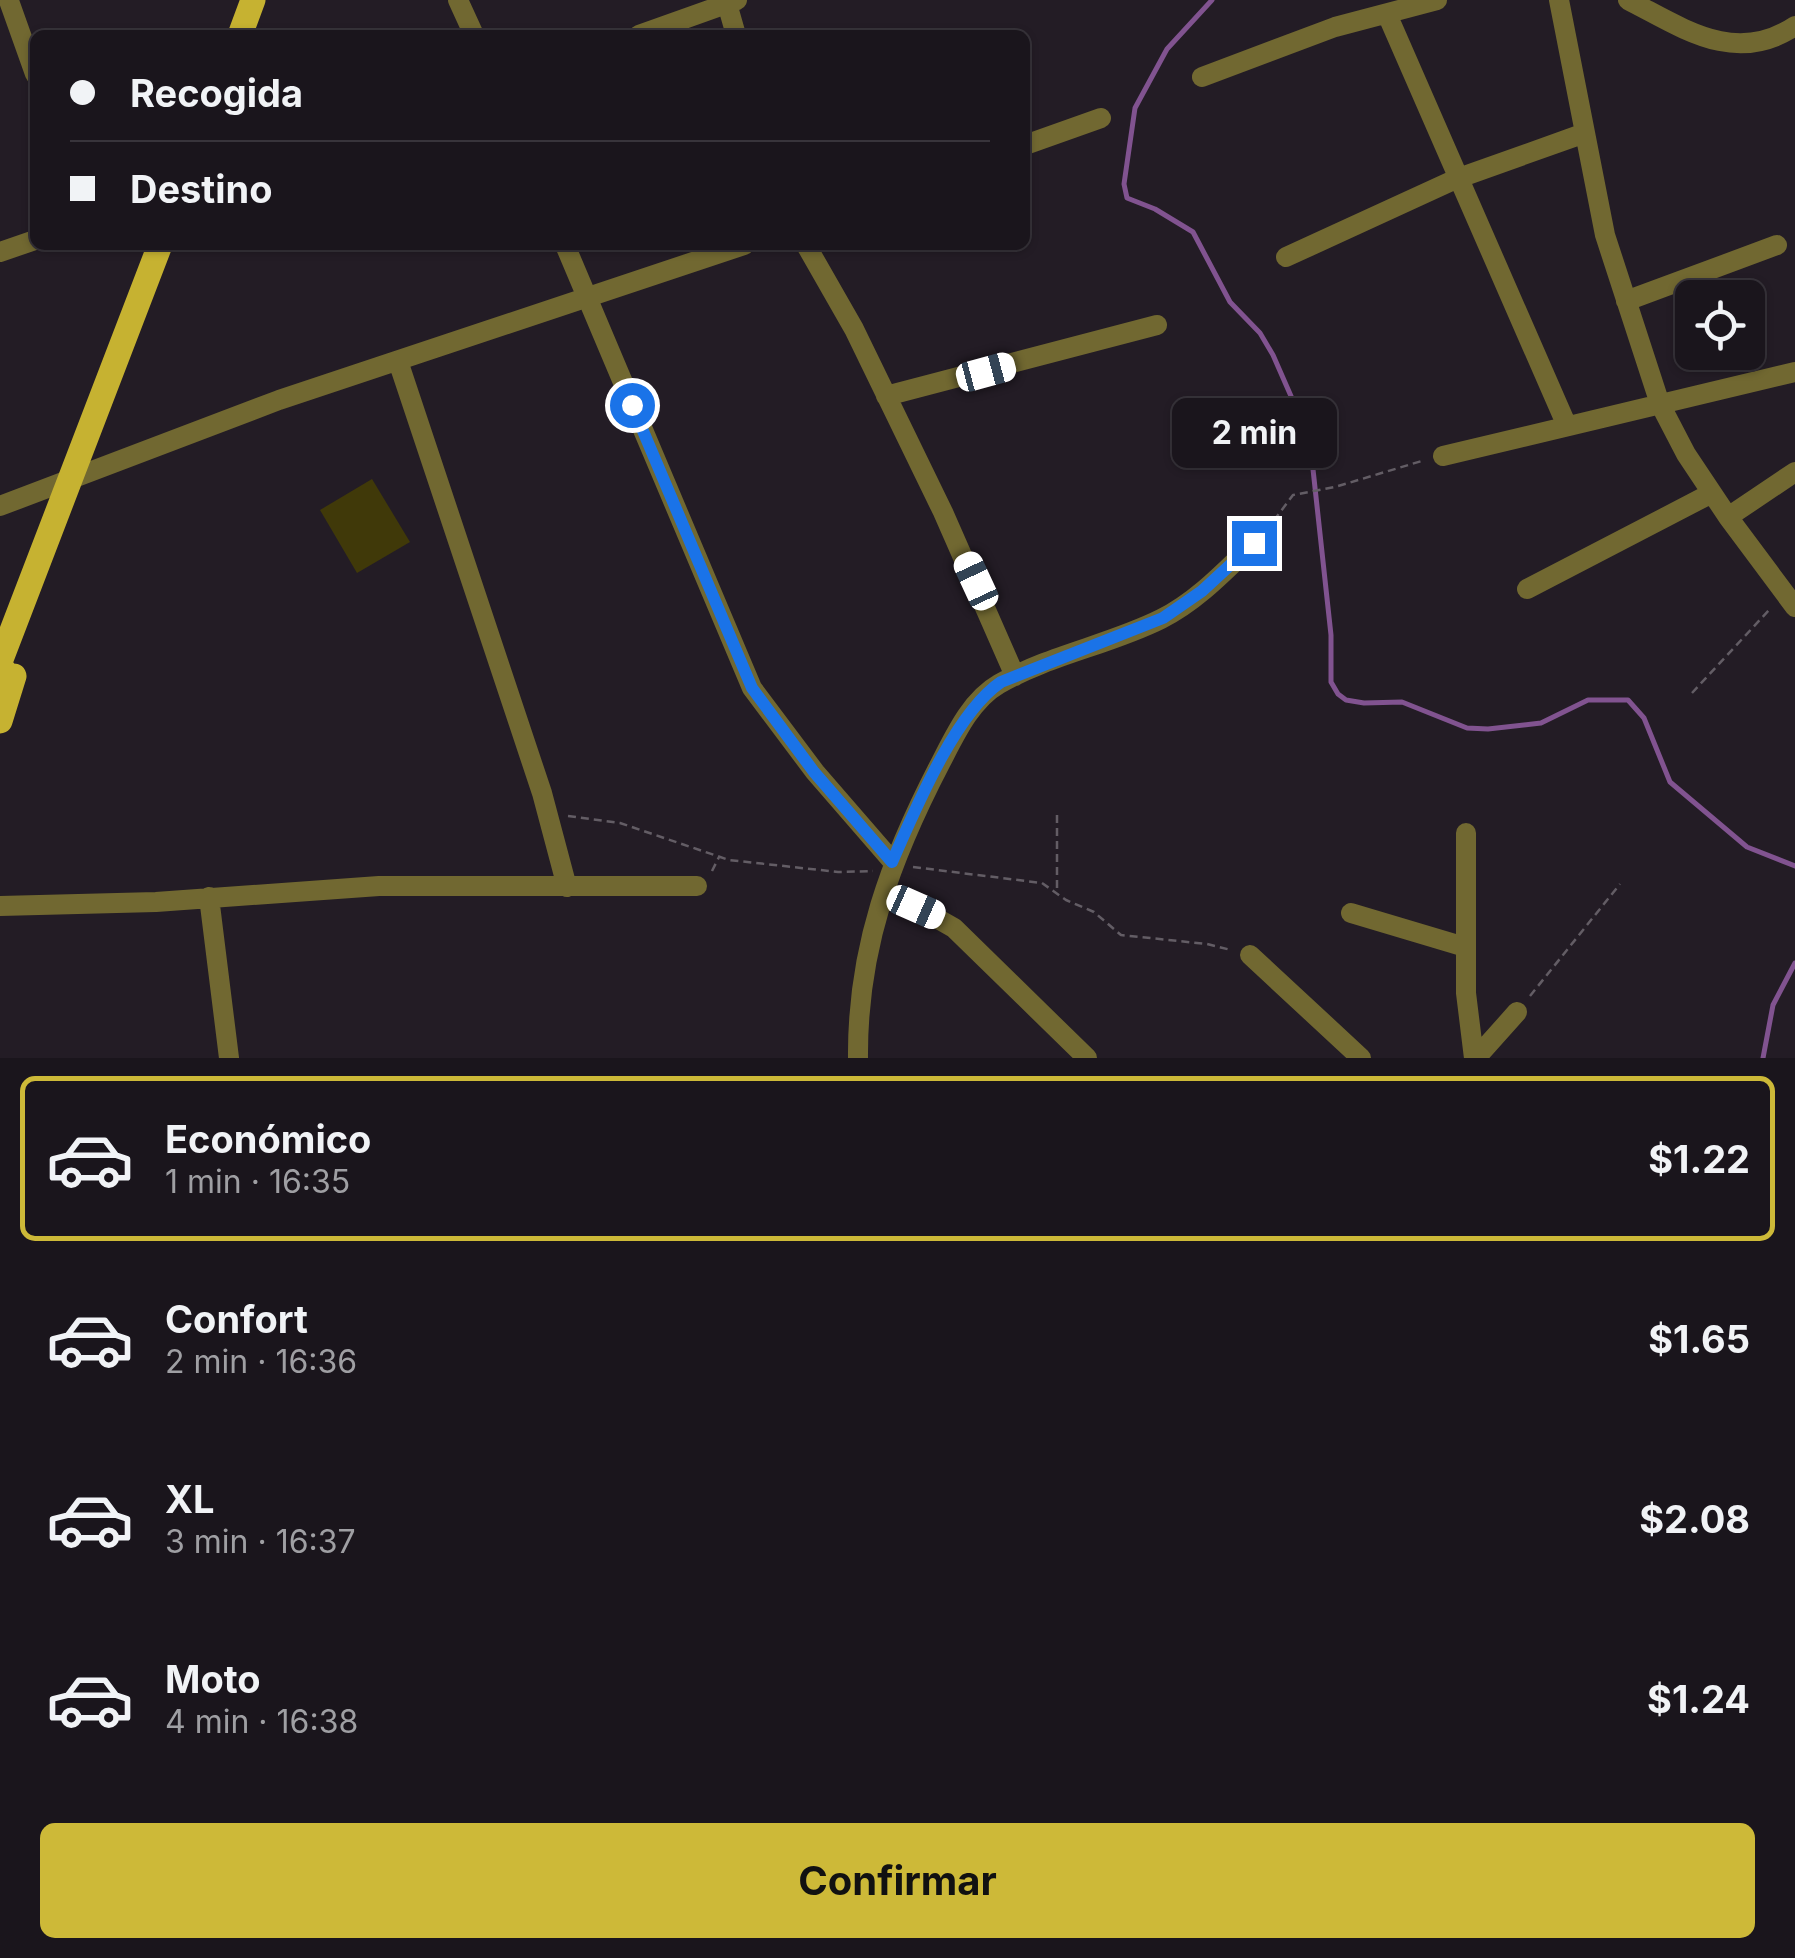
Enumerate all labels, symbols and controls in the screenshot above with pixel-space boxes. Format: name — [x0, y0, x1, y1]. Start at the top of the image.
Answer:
text: Recogida — [130, 70, 303, 116]
text: Destino — [130, 166, 273, 212]
map controls — [1675, 280, 1765, 370]
button: locate — [1675, 280, 1765, 370]
car — [953, 350, 1019, 394]
route start — [610, 383, 655, 428]
callout: 2 min — [1172, 398, 1336, 468]
text: 2 min — [1212, 413, 1297, 452]
route end — [1232, 521, 1277, 566]
car — [950, 547, 1002, 615]
car — [882, 881, 950, 933]
icon: car — [45, 1114, 135, 1204]
text: Económico — [165, 1116, 371, 1162]
text: $1.22 — [1648, 1136, 1750, 1182]
text: 1 min · 16:35 — [165, 1162, 350, 1201]
icon: car — [45, 1294, 135, 1384]
text: Confort — [165, 1296, 308, 1342]
text: $1.65 — [1648, 1316, 1750, 1362]
text: 2 min · 16:36 — [165, 1342, 357, 1381]
icon: car — [45, 1474, 135, 1564]
text: XL — [165, 1476, 215, 1522]
text: $2.08 — [1639, 1496, 1750, 1542]
text: 3 min · 16:37 — [165, 1522, 356, 1561]
icon: car — [45, 1654, 135, 1744]
text: Moto — [165, 1656, 261, 1702]
text: $1.24 — [1647, 1676, 1750, 1722]
text: 4 min · 16:38 — [165, 1702, 358, 1741]
button: Confirmar — [40, 1823, 1755, 1938]

